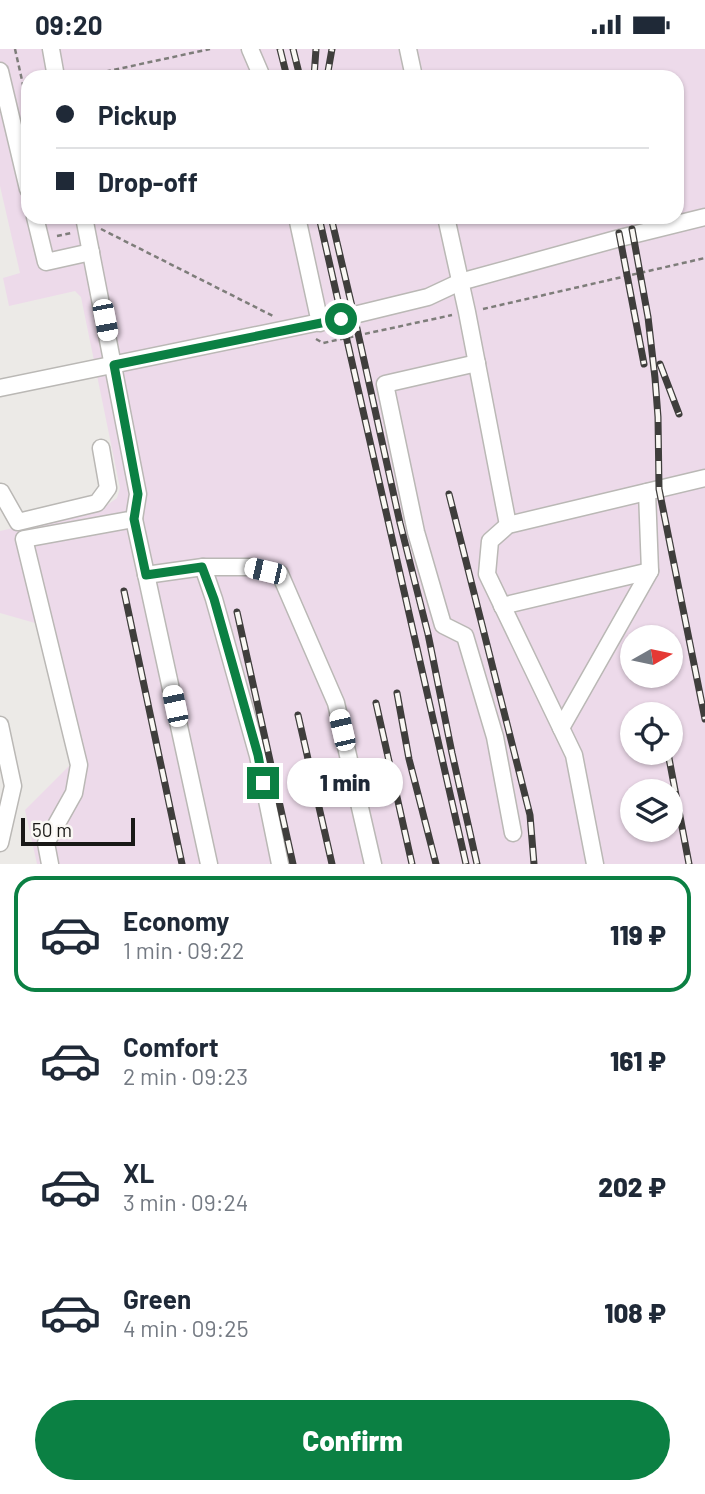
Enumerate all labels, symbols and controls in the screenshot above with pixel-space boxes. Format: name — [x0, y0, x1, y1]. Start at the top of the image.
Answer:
text: 09:20 — [35, 9, 102, 40]
text: Pickup — [98, 99, 177, 130]
text: Drop-off — [98, 166, 198, 197]
car — [91, 297, 120, 343]
route start — [325, 303, 357, 335]
car — [243, 556, 288, 586]
north arrow — [620, 625, 682, 688]
map controls — [620, 625, 683, 842]
car — [161, 683, 190, 729]
button: locate — [620, 702, 683, 765]
car — [328, 707, 357, 753]
callout: 1 min — [288, 759, 403, 807]
route end — [247, 767, 279, 799]
text: 1 min — [320, 768, 370, 796]
button: layers — [620, 779, 683, 842]
scale bar — [21, 815, 135, 847]
text: 50 m — [32, 818, 72, 841]
icon: car — [39, 903, 102, 966]
text: Economy — [123, 905, 229, 936]
text: 119 ₽ — [610, 919, 666, 950]
text: 1 min · 09:22 — [123, 936, 244, 964]
icon: car — [39, 1029, 102, 1092]
text: Comfort — [123, 1031, 219, 1062]
text: 161 ₽ — [610, 1045, 666, 1076]
text: 2 min · 09:23 — [123, 1062, 248, 1090]
icon: car — [39, 1155, 102, 1218]
text: XL — [123, 1157, 154, 1188]
text: 202 ₽ — [598, 1171, 666, 1202]
text: 3 min · 09:24 — [123, 1188, 249, 1216]
icon: car — [39, 1281, 102, 1344]
text: Green — [123, 1283, 191, 1314]
text: 108 ₽ — [604, 1297, 666, 1328]
text: 4 min · 09:25 — [123, 1314, 249, 1342]
button: Confirm — [35, 1400, 670, 1480]

